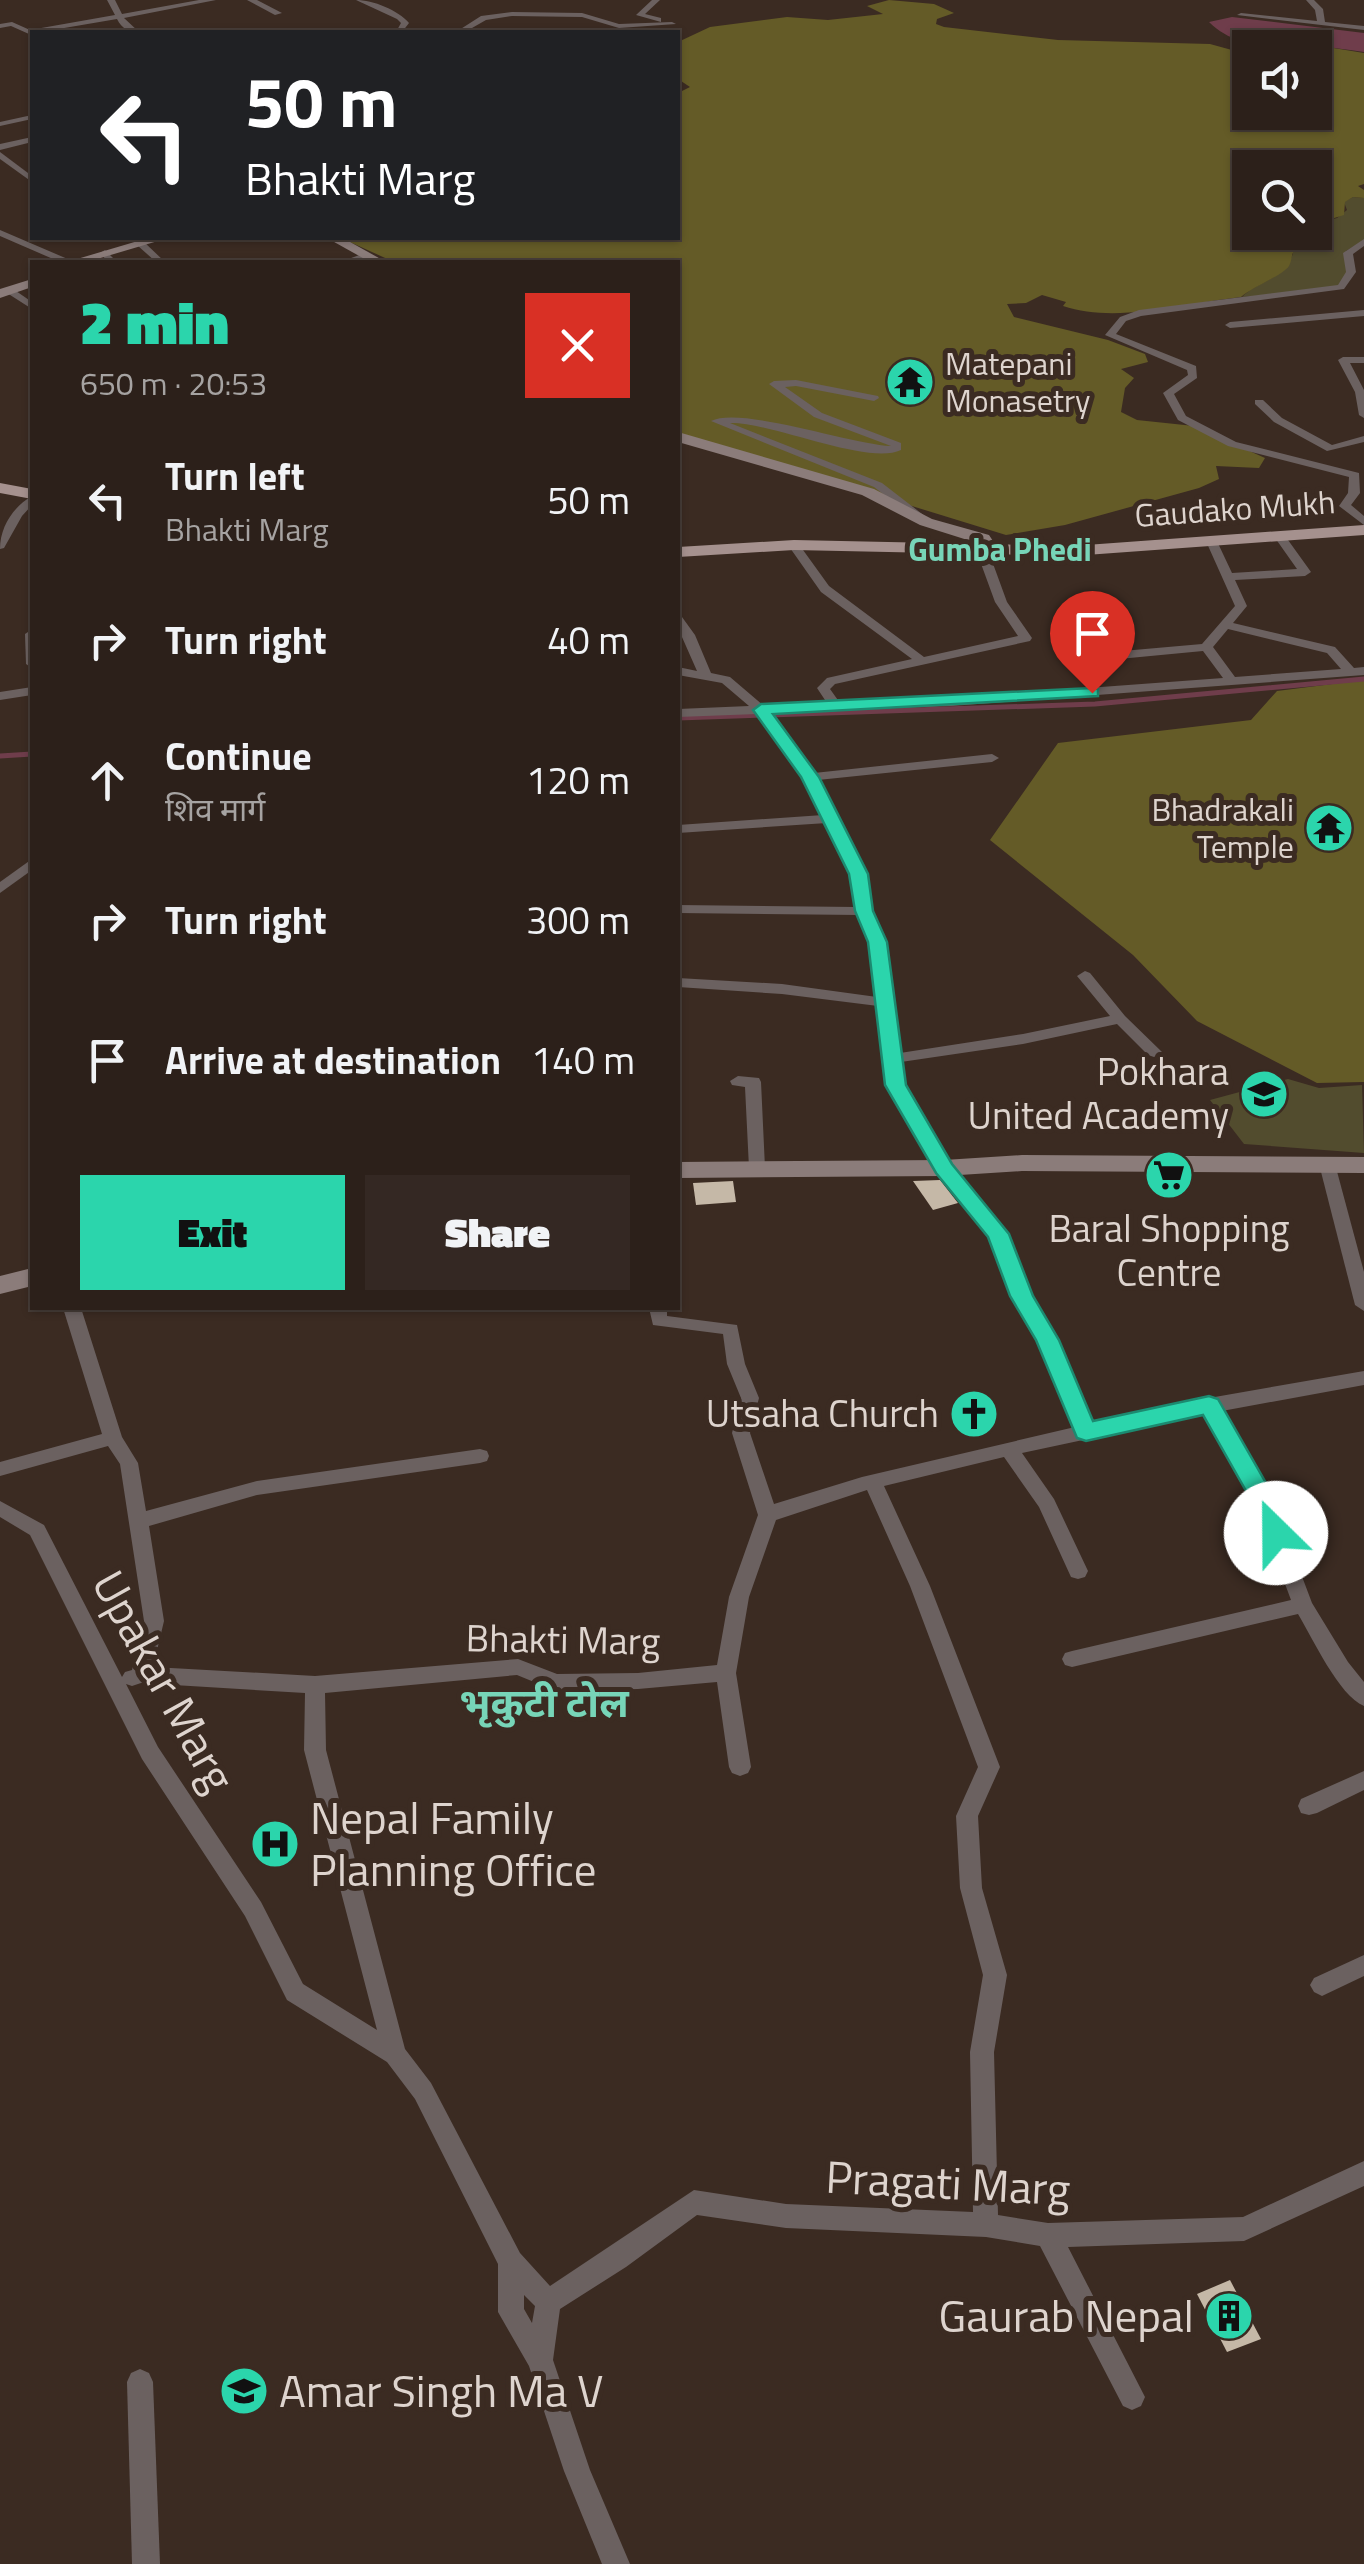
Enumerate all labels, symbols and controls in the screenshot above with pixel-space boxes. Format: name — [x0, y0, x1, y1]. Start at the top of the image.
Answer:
map controls — [1232, 30, 1332, 250]
button: sound — [1232, 30, 1332, 130]
text: 50 m — [245, 48, 398, 154]
icon: left — [80, 70, 210, 200]
text: Bhakti Marg — [245, 144, 475, 212]
button: search — [1232, 150, 1332, 250]
text: 2 min — [80, 276, 229, 367]
button: close — [525, 293, 630, 398]
place label: Matepani Monasetry — [945, 339, 1091, 424]
temple icon: Matepani Monasetry — [884, 356, 936, 408]
text: 650 m · 20:53 — [80, 359, 267, 407]
text: Turn left — [165, 447, 305, 505]
text: 50 m — [547, 471, 630, 529]
icon: left — [80, 473, 135, 528]
street label: Gaudako Mukh — [1133, 477, 1337, 539]
text: Bhakti Marg — [165, 505, 329, 553]
district label: Gumba Phedi — [908, 525, 1092, 573]
pin — [1050, 591, 1135, 694]
icon: arrive — [1065, 606, 1120, 661]
text: Turn right — [165, 611, 327, 669]
text: 40 m — [547, 611, 630, 669]
icon: right — [80, 613, 135, 668]
text: Continue — [165, 727, 312, 785]
text: 120 m — [526, 751, 630, 809]
icon: ahead — [80, 753, 135, 808]
text: शिव मार्ग — [165, 785, 265, 833]
place label: Bhadrakali Temple — [1151, 785, 1294, 870]
temple icon: Bhadrakali Temple — [1303, 802, 1355, 854]
text: Turn right — [165, 891, 327, 949]
text: 300 m — [526, 891, 630, 949]
icon: right — [80, 893, 135, 948]
text: Arrive at destination — [165, 1031, 501, 1089]
text: 140 m — [531, 1031, 635, 1089]
icon: arrive — [80, 1033, 135, 1088]
place label: Pokhara United Academy — [968, 1042, 1229, 1144]
school or university icon: Pokhara United Academy — [1238, 1068, 1290, 1120]
supermarket icon: Baral Shopping Centre — [1143, 1149, 1195, 1201]
button: Exit — [80, 1175, 345, 1290]
button: Share — [365, 1175, 630, 1290]
place label: Baral Shopping Centre — [1048, 1199, 1290, 1301]
place label: Utsaha Church — [706, 1384, 939, 1442]
church icon: Utsaha Church — [948, 1388, 1000, 1440]
position arrow — [1224, 1481, 1328, 1585]
street label: Upakar Marg — [76, 1558, 254, 1803]
street label: Bhakti Marg — [465, 1608, 661, 1670]
district label: भृकुटी टोल — [459, 1672, 630, 1733]
place label: Nepal Family Planning Office — [310, 1783, 596, 1903]
hospital icon: Nepal Family Planning Office — [249, 1818, 301, 1870]
street label: Pragati Marg — [824, 2142, 1072, 2222]
place label: Gaurab Nepal — [939, 2281, 1194, 2349]
building icon: Gaurab Nepal — [1203, 2290, 1255, 2342]
place label: Amar Singh Ma V — [279, 2356, 604, 2424]
school or university icon: Amar Singh Ma V — [218, 2365, 270, 2417]

